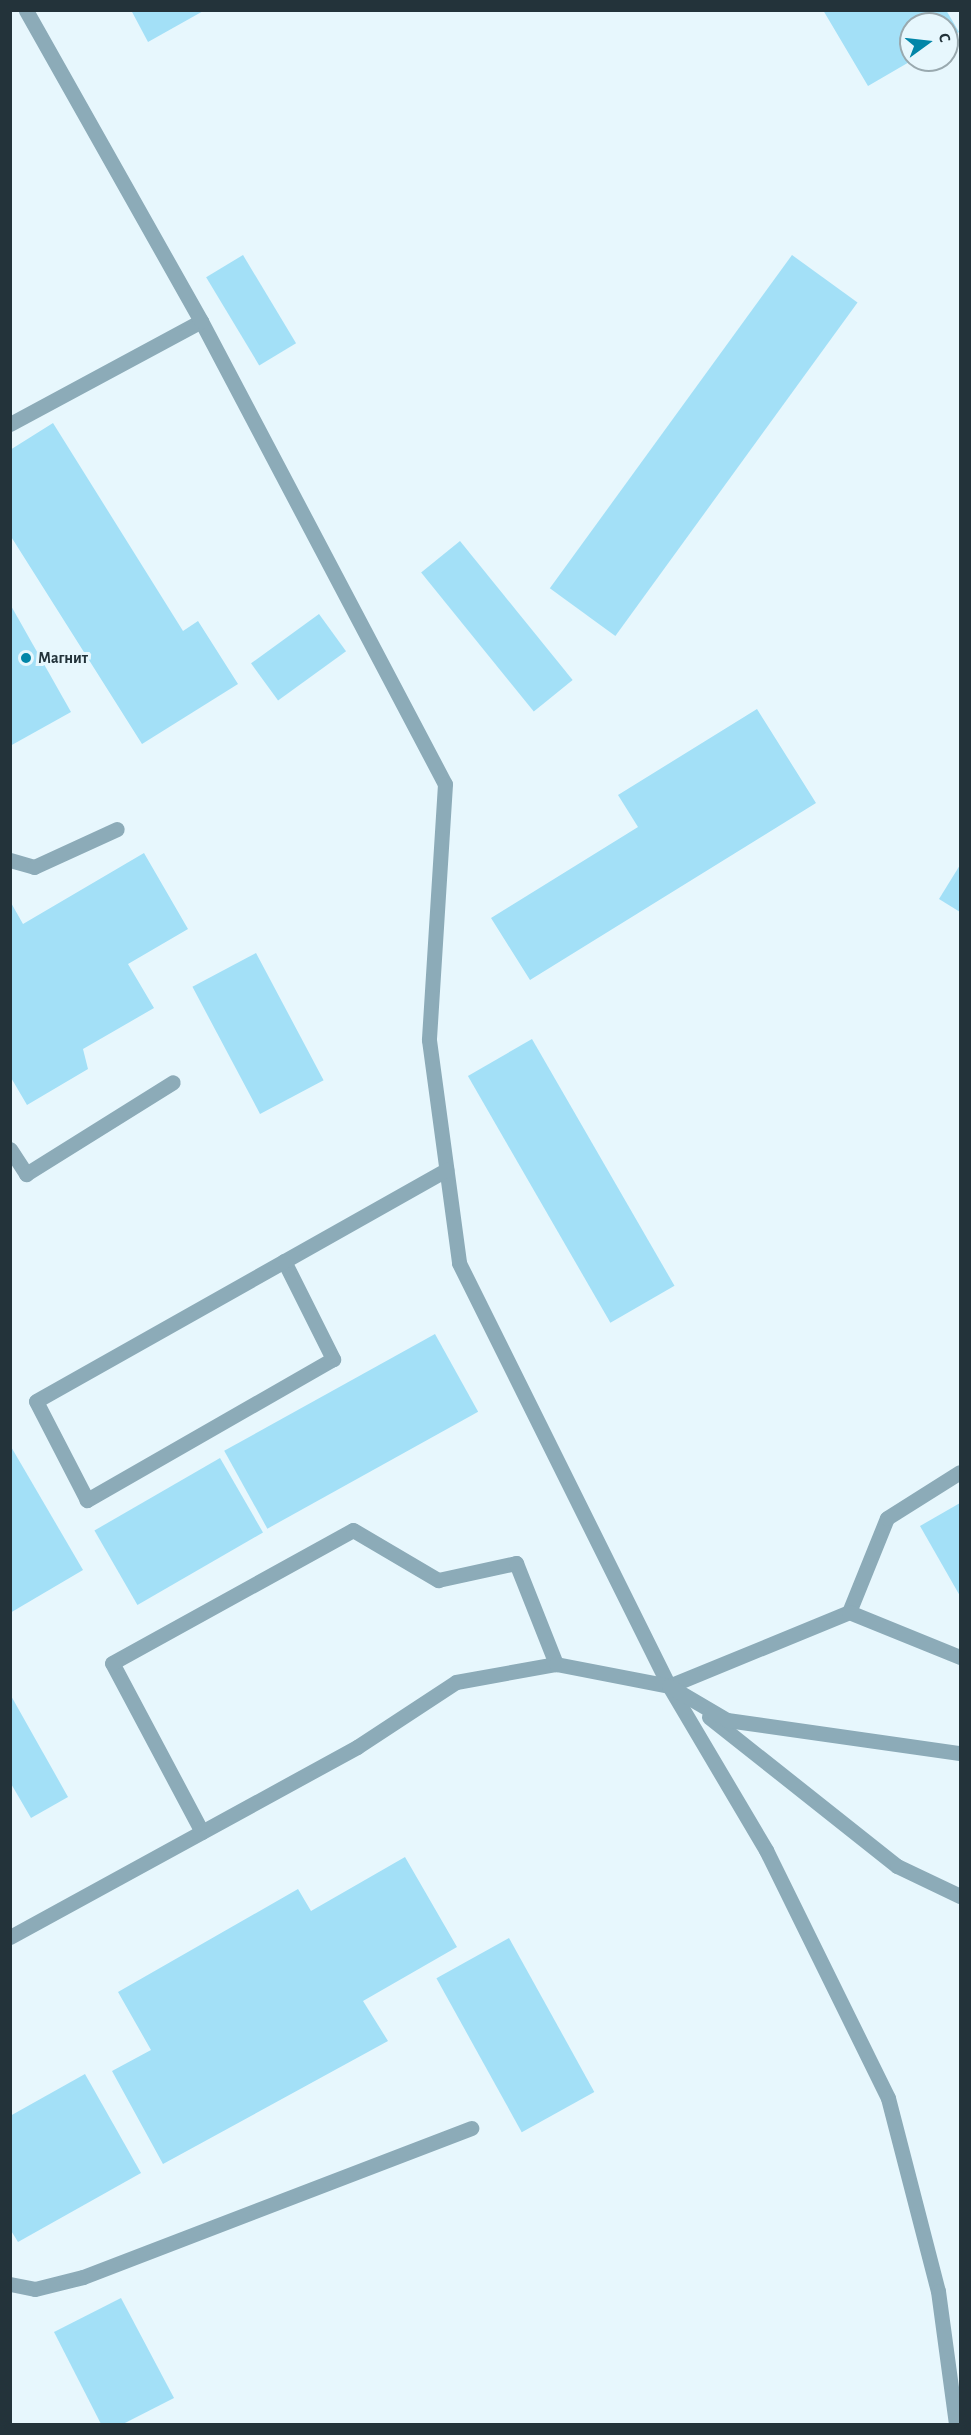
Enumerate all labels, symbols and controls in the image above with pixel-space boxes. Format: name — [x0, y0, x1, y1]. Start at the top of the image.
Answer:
north arrow — [899, 12, 959, 72]
text: С — [936, 32, 953, 44]
place label: Магнит — [38, 648, 88, 668]
marker: Магнит — [19, 651, 33, 665]

